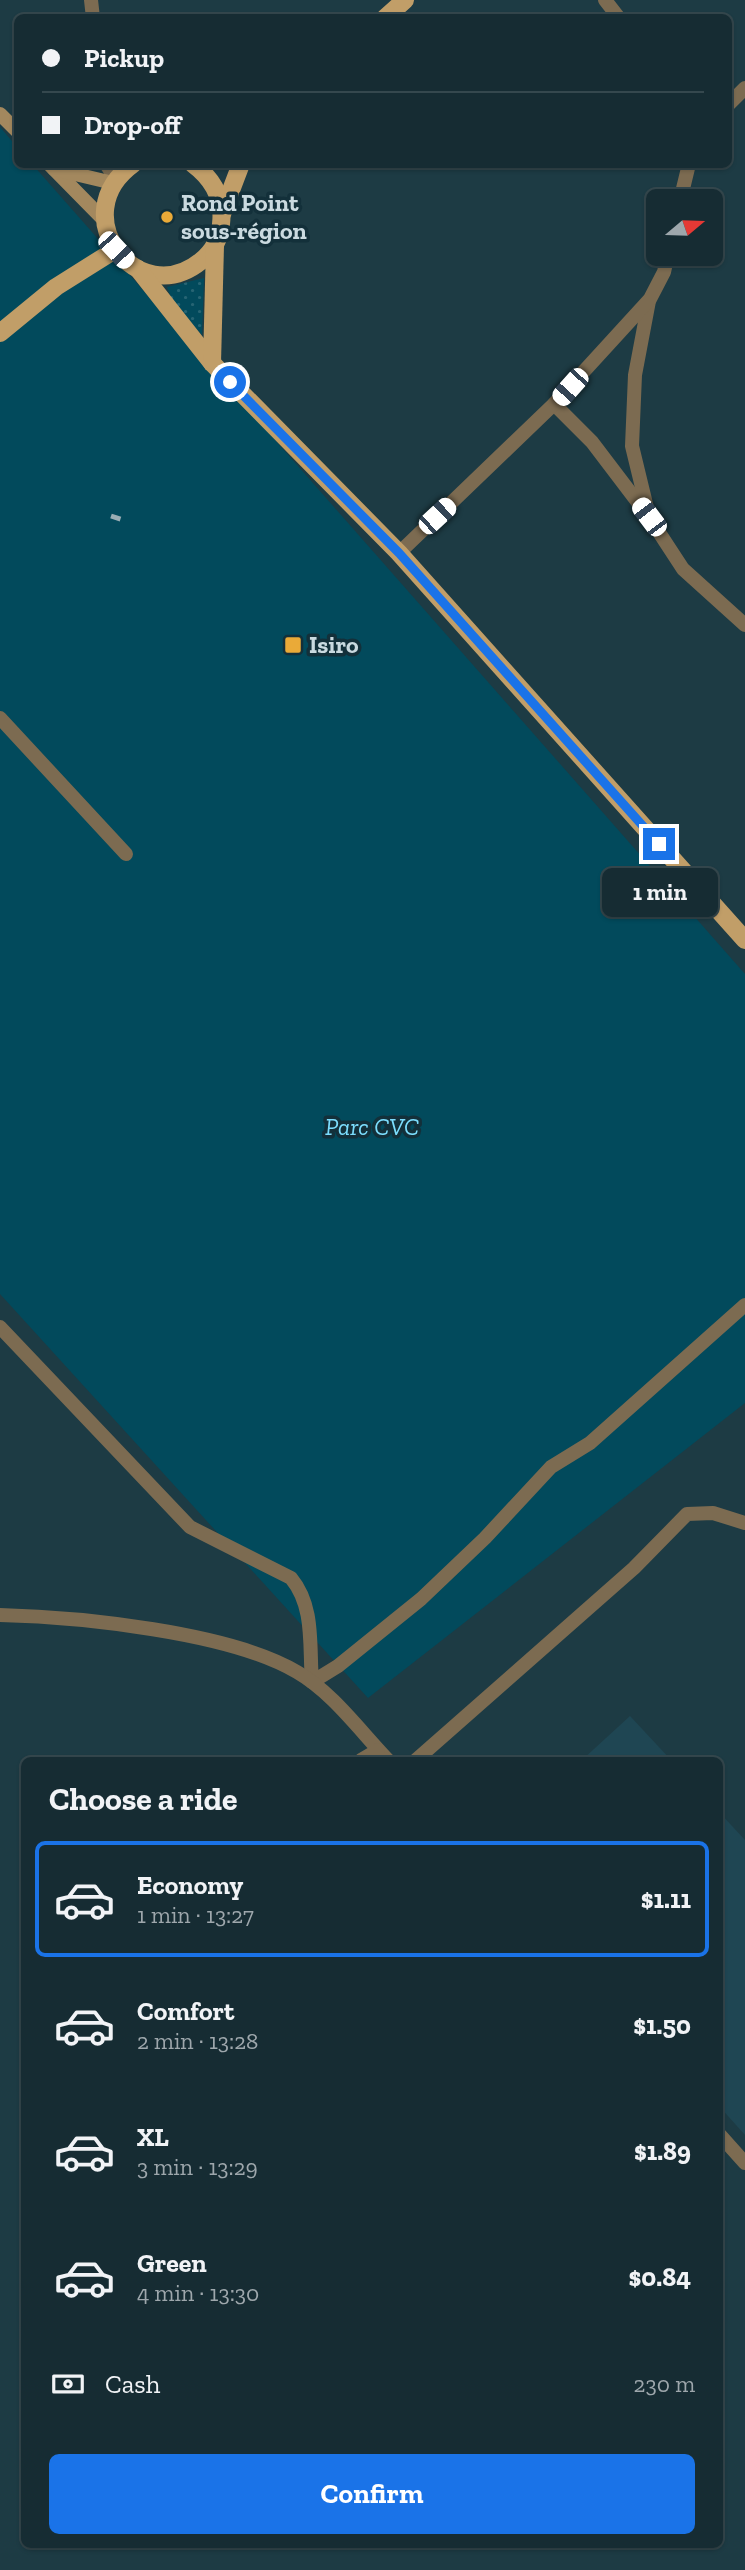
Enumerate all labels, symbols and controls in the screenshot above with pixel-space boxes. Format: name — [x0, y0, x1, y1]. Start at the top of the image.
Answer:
text: Pickup — [84, 42, 164, 74]
text: Drop-off — [84, 109, 181, 141]
place label: Rond Point sous-région — [181, 188, 307, 245]
north arrow — [646, 189, 723, 266]
map controls — [646, 189, 723, 266]
marker: Rond Point sous-région — [159, 209, 175, 225]
car — [94, 227, 139, 273]
car — [549, 364, 592, 410]
route start — [214, 366, 246, 398]
car — [415, 494, 460, 538]
car — [628, 494, 671, 540]
place label: Isiro — [309, 630, 359, 659]
marker: Isiro — [283, 635, 303, 655]
route end — [643, 828, 675, 860]
callout: 1 min — [601, 868, 717, 917]
text: 1 min — [633, 878, 687, 906]
park label: Parc CVC — [325, 1112, 419, 1141]
text: Choose a ride — [49, 1780, 237, 1818]
icon: car — [53, 1868, 116, 1931]
text: Economy — [137, 1869, 243, 1901]
text: $1.11 — [641, 1883, 691, 1915]
text: 1 min · 13:27 — [137, 1901, 254, 1929]
icon: car — [53, 1994, 116, 2057]
text: Comfort — [137, 1995, 234, 2027]
text: $1.50 — [633, 2009, 691, 2041]
text: 2 min · 13:28 — [137, 2027, 259, 2055]
icon: car — [53, 2120, 116, 2183]
text: XL — [137, 2121, 169, 2153]
text: $1.89 — [634, 2135, 691, 2167]
text: 3 min · 13:29 — [137, 2153, 258, 2181]
icon: car — [53, 2246, 116, 2309]
text: Green — [137, 2247, 207, 2279]
text: $0.84 — [628, 2261, 691, 2293]
text: 4 min · 13:30 — [137, 2279, 259, 2307]
icon: cash — [49, 2365, 87, 2403]
text: Cash — [105, 2368, 160, 2400]
text: 230 m — [634, 2370, 695, 2398]
button: Confirm — [49, 2454, 695, 2534]

